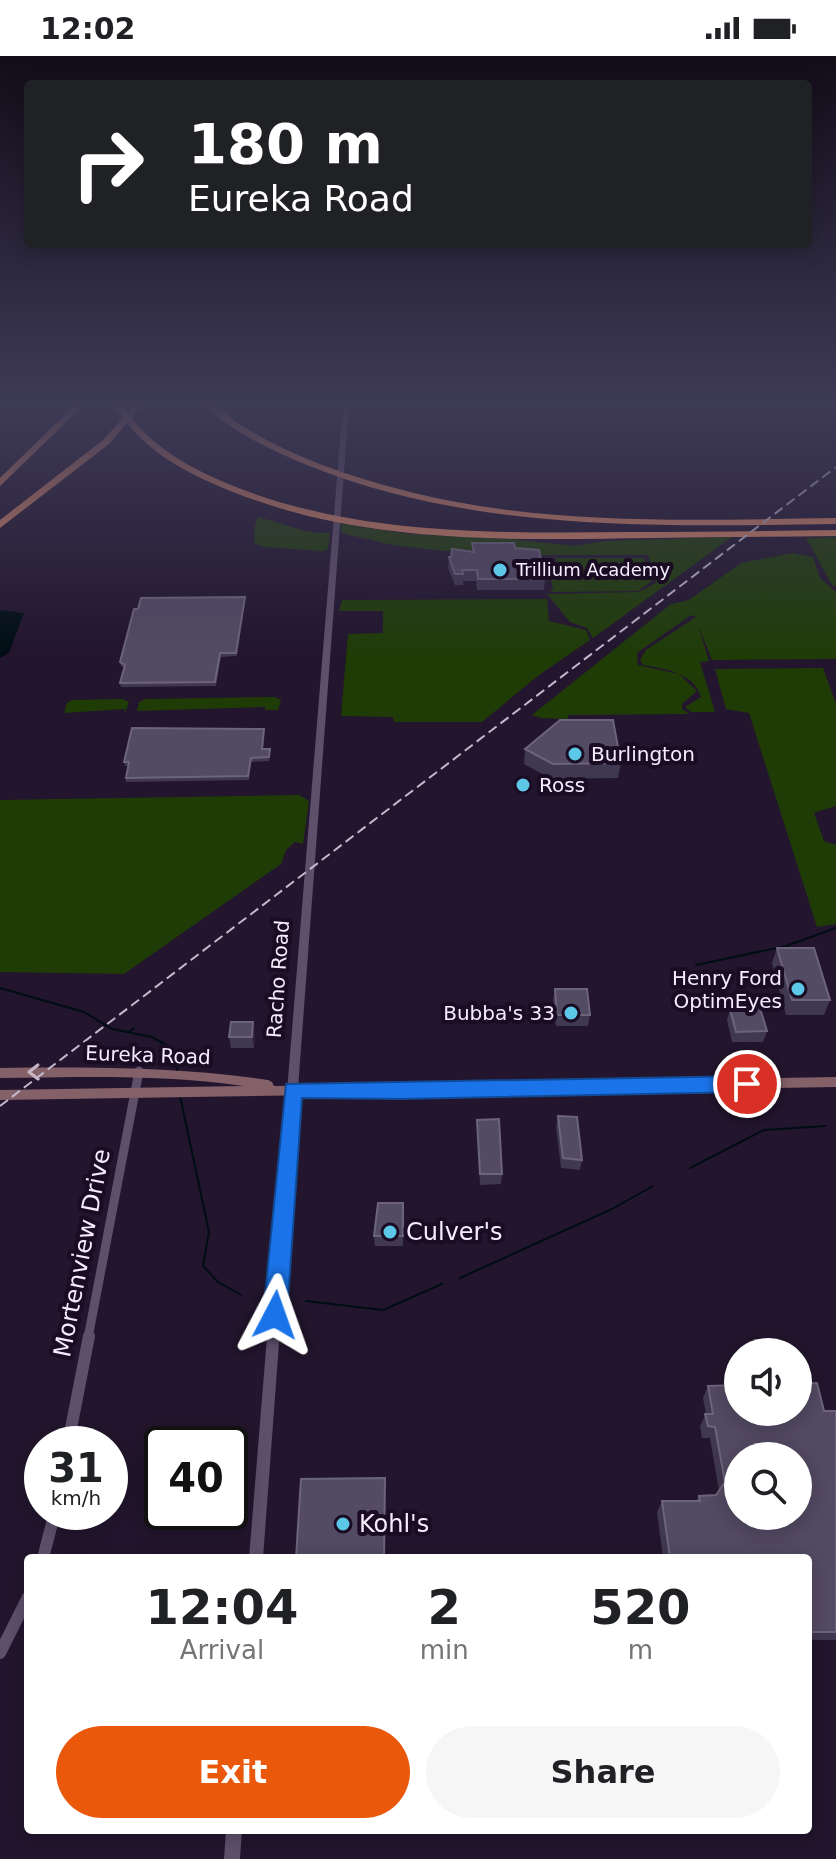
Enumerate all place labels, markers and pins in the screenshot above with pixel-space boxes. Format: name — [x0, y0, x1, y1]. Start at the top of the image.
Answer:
place label: Trillium Academy — [515, 559, 670, 580]
marker: Trillium Academy — [491, 561, 509, 579]
place label: Burlington — [591, 742, 695, 766]
marker: Burlington — [566, 745, 584, 763]
place label: Ross — [539, 773, 585, 797]
marker: Ross — [514, 776, 532, 794]
place label: Henry Ford OptimEyes — [672, 966, 782, 1013]
marker: Henry Ford OptimEyes — [789, 980, 807, 998]
place label: Bubba's 33 — [443, 1001, 555, 1025]
marker: Bubba's 33 — [562, 1004, 580, 1022]
pin — [713, 1050, 781, 1118]
place label: Culver's — [406, 1218, 503, 1246]
marker: Culver's — [381, 1223, 399, 1241]
place label: Kohl's — [359, 1510, 429, 1538]
marker: Kohl's — [334, 1515, 352, 1533]

